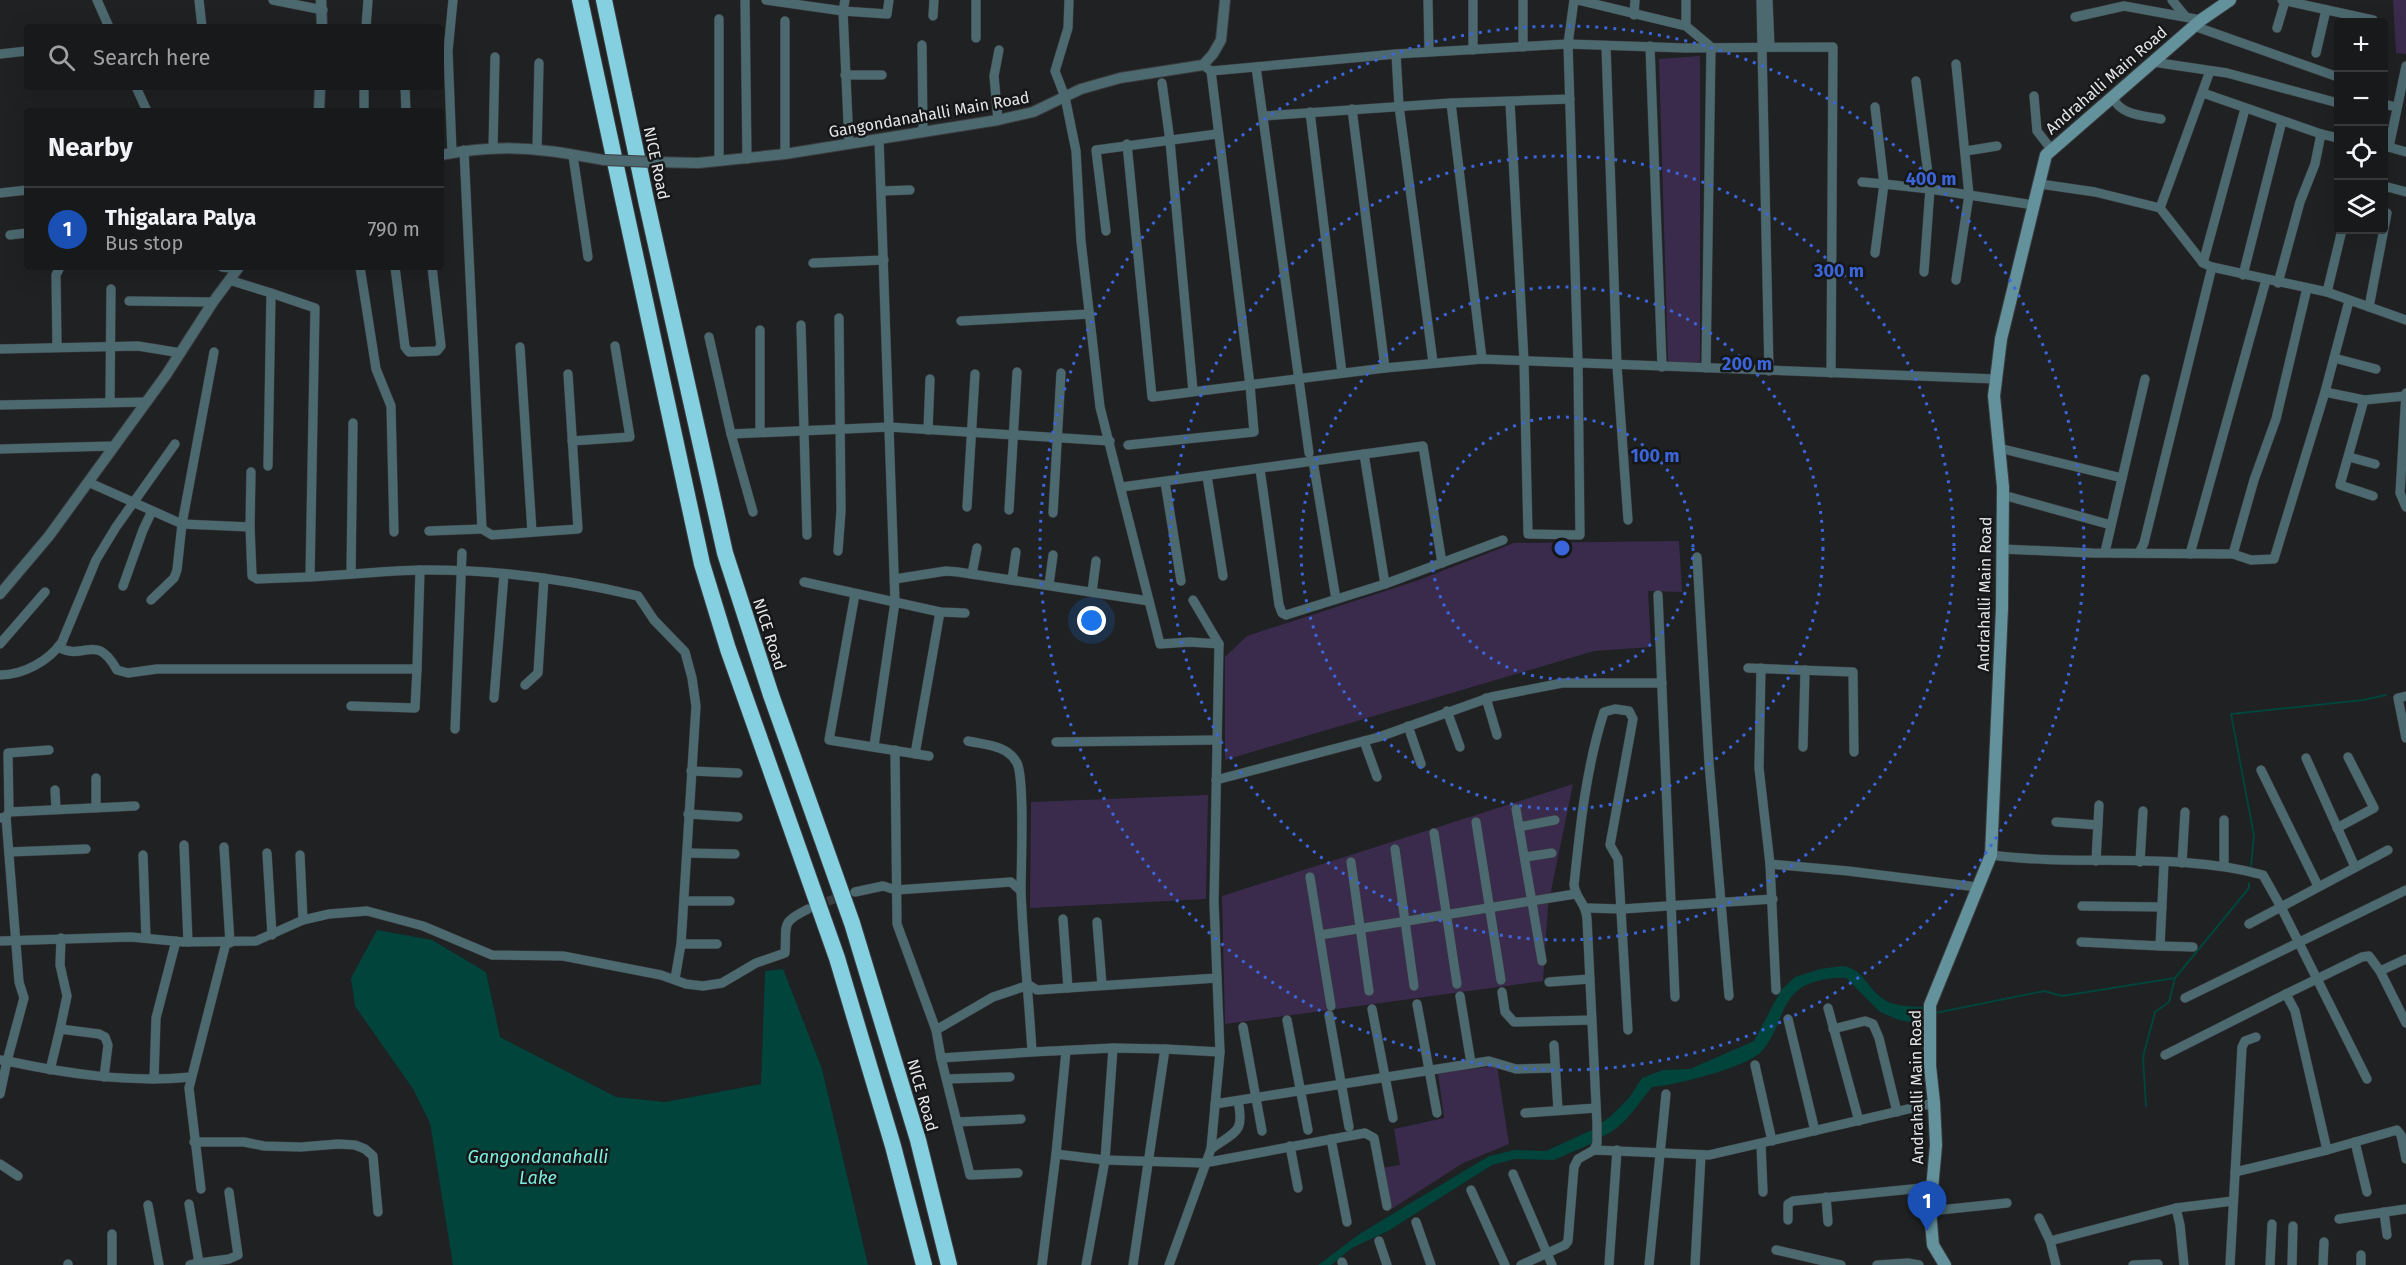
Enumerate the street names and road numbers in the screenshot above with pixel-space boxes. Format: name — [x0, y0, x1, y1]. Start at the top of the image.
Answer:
street label: Andrahalli Main Road — [2042, 22, 2171, 138]
street label: Gangondanahalli Main Road — [827, 87, 1031, 142]
street label: NICE Road — [639, 125, 674, 201]
street label: Andrahalli Main Road — [1974, 517, 1995, 671]
street label: NICE Road — [749, 596, 790, 672]
street label: Andrahalli Main Road — [1906, 1010, 1927, 1164]
street label: NICE Road — [903, 1057, 942, 1133]

